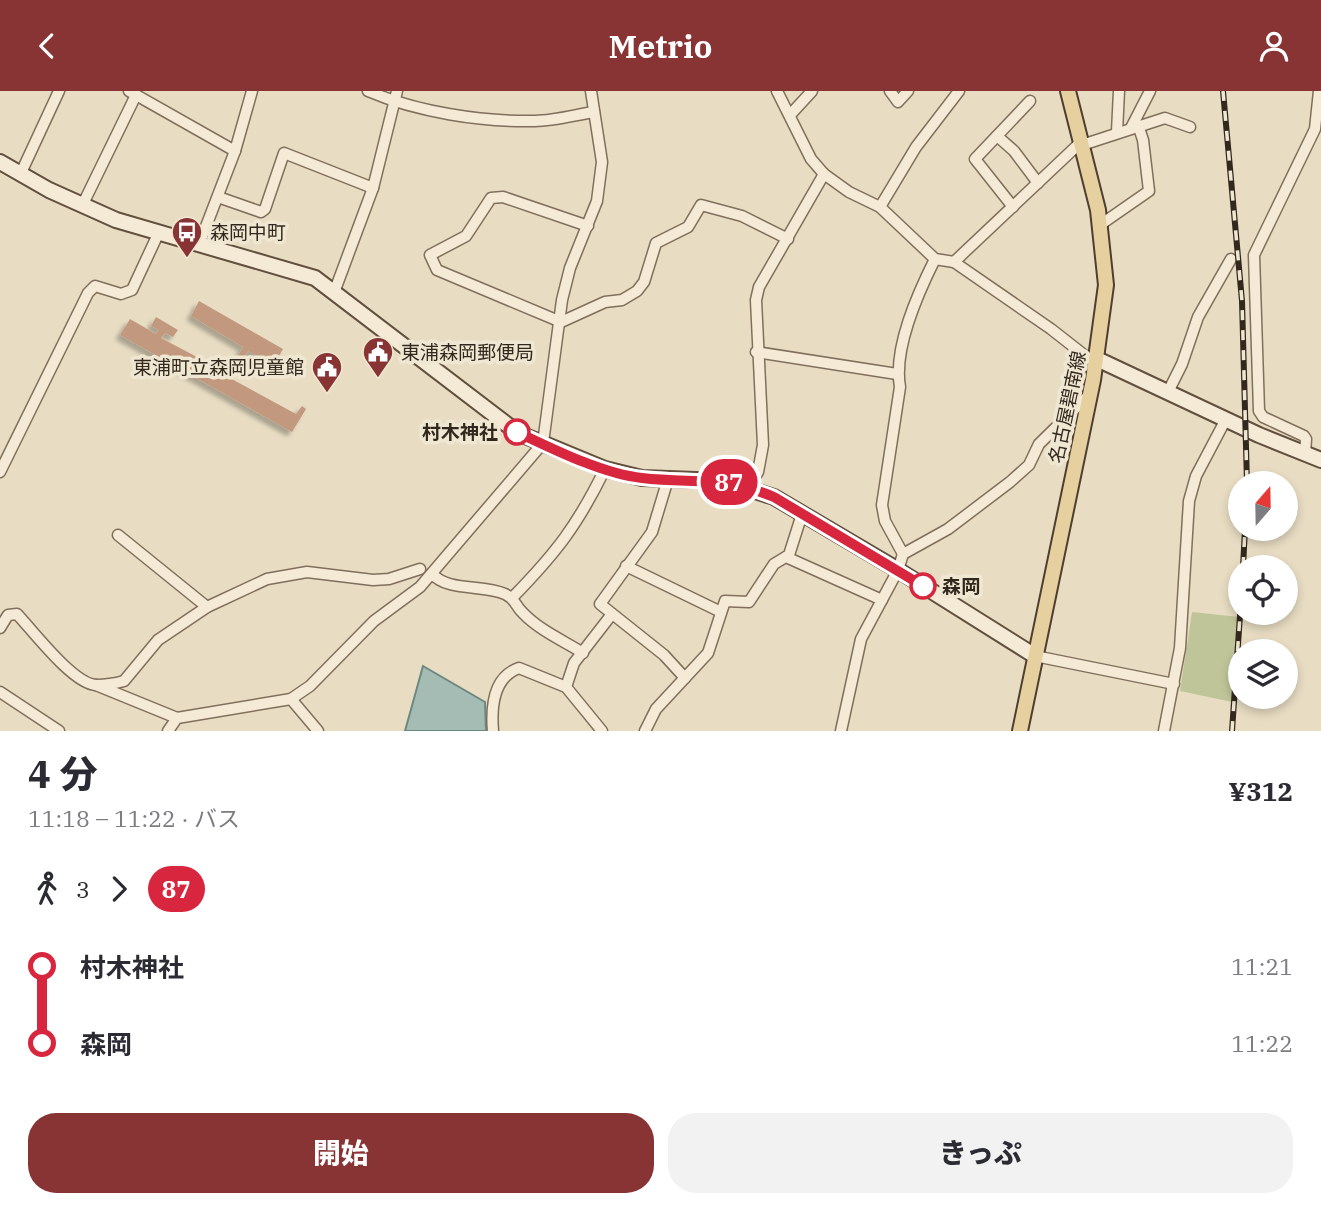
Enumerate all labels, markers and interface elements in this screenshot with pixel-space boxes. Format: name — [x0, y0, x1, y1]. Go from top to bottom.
text: Metrio — [609, 25, 712, 67]
icon: back — [28, 27, 66, 65]
icon: person — [1255, 27, 1293, 65]
bus stop icon: 森岡中町 — [170, 215, 204, 259]
place label: 森岡中町 — [210, 220, 286, 244]
public building icon: 東浦森岡郵便局 — [361, 335, 395, 379]
place label: 東浦森岡郵便局 — [401, 340, 534, 364]
street label: 名古屋碧南線 — [1043, 349, 1091, 465]
public building icon: 東浦町立森岡児童館 — [310, 350, 344, 394]
place label: 東浦町立森岡児童館 — [133, 355, 304, 379]
marker: 村木神社 — [504, 419, 530, 445]
place label: 村木神社 — [422, 420, 498, 444]
line badge: 87 — [698, 459, 760, 505]
text: 87 — [715, 466, 743, 498]
north arrow — [1228, 471, 1298, 541]
map controls — [1228, 471, 1298, 709]
button: locate — [1228, 555, 1298, 625]
marker: 森岡 — [910, 573, 936, 599]
place label: 森岡 — [942, 574, 980, 598]
button: layers — [1228, 639, 1298, 709]
text: 4 分 — [28, 749, 98, 798]
text: ¥312 — [1228, 774, 1293, 808]
text: 11:18 – 11:22 · バス — [28, 803, 240, 833]
icon: walk — [28, 870, 66, 908]
icon: forward — [100, 870, 138, 908]
text: 87 — [162, 873, 191, 905]
text: 3 — [76, 874, 90, 904]
text: 村木神社 — [80, 950, 184, 984]
text: 11:21 — [1231, 951, 1293, 981]
text: 森岡 — [80, 1027, 132, 1061]
text: 11:22 — [1231, 1028, 1293, 1058]
button: 開始 — [28, 1113, 654, 1193]
button: きっぷ — [668, 1113, 1293, 1193]

